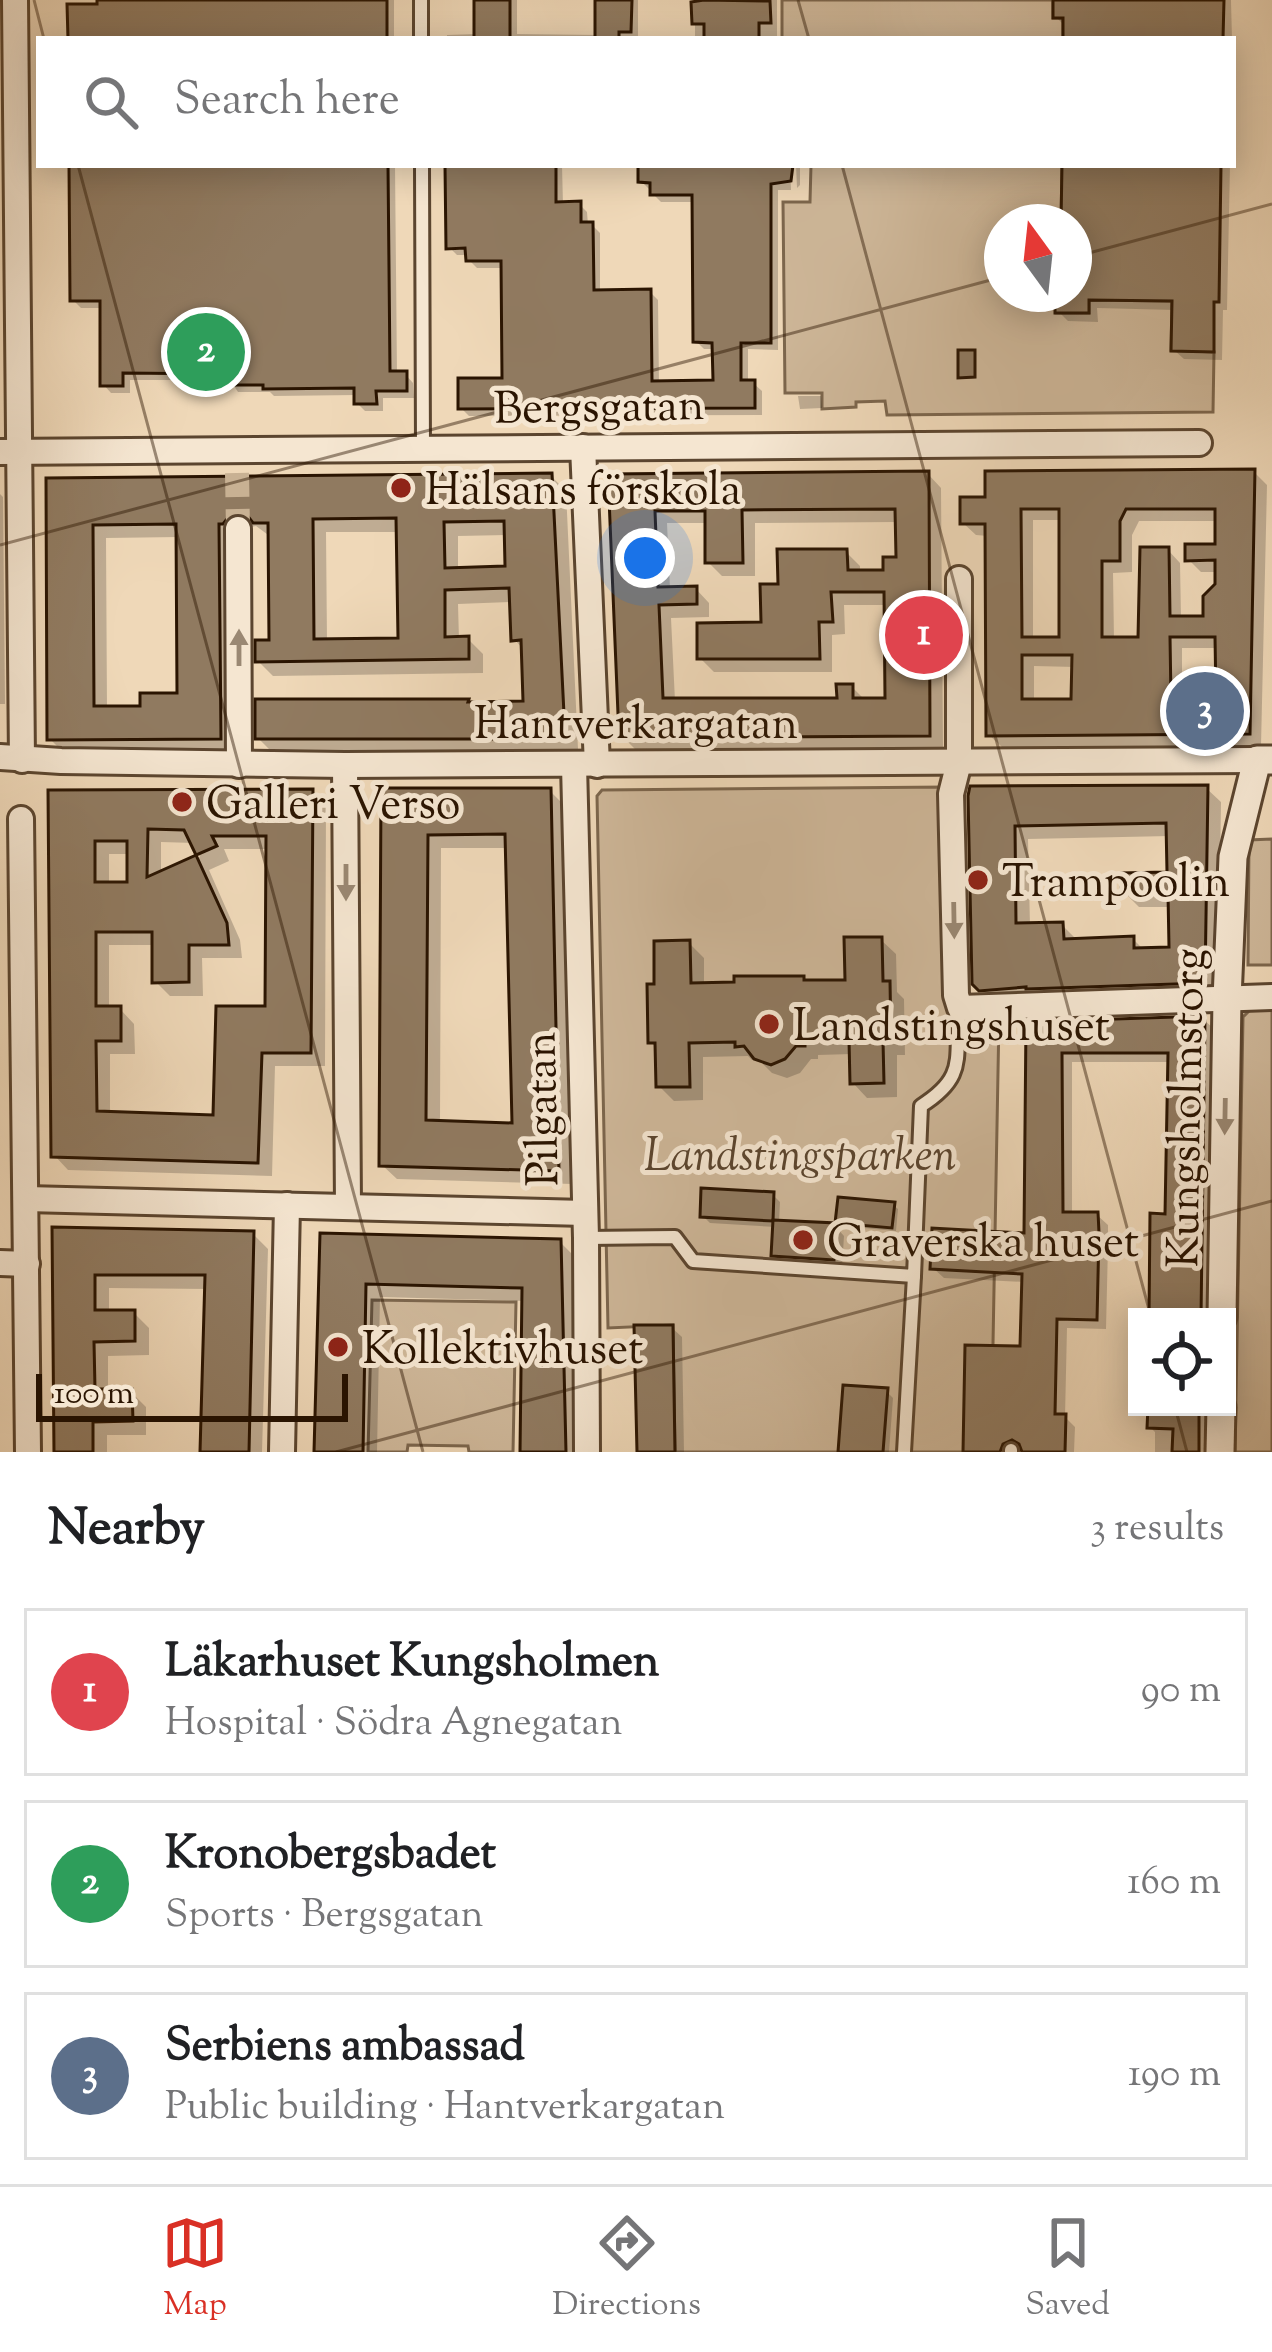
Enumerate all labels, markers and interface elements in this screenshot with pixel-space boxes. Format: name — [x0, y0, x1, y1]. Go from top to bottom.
search box — [36, 36, 1236, 168]
icon: search — [78, 69, 144, 135]
text: Search here — [174, 70, 400, 135]
north arrow — [984, 204, 1092, 312]
pin: 2 — [167, 307, 245, 397]
street label: Bergsgatan — [493, 376, 705, 445]
place label: Hälsans förskola — [425, 461, 741, 526]
marker: Hälsans förskola — [388, 475, 414, 501]
your location — [615, 528, 675, 588]
pin: 1 — [885, 590, 963, 680]
one-way arrow — [229, 628, 248, 666]
pin: 3 — [1166, 666, 1244, 756]
street label: Hantverkargatan — [474, 695, 798, 760]
place label: Galleri Verso — [206, 775, 460, 840]
marker: Galleri Verso — [169, 789, 195, 815]
place label: Trampoolin — [1002, 853, 1230, 918]
one-way arrow — [336, 864, 356, 902]
marker: Trampoolin — [965, 867, 991, 893]
one-way arrow — [945, 902, 964, 940]
street label: Kungsholmstorg — [1154, 948, 1225, 1268]
place label: Landstingshuset — [793, 997, 1110, 1062]
marker: Landstingshuset — [756, 1011, 782, 1037]
street label: Pilgatan — [512, 1031, 579, 1187]
one-way arrow — [1216, 1098, 1235, 1136]
park label: Landstingsparken — [644, 1126, 956, 1191]
place label: Graverska huset — [827, 1213, 1139, 1278]
marker: Graverska huset — [790, 1227, 816, 1253]
map controls — [1128, 1308, 1236, 1416]
button: locate — [1128, 1308, 1236, 1416]
place label: Kollektivhuset — [362, 1320, 643, 1385]
marker: Kollektivhuset — [325, 1334, 351, 1360]
scale bar — [36, 1368, 348, 1421]
text: 100 m — [54, 1371, 134, 1419]
text: Nearby — [48, 1494, 205, 1567]
text: 3 results — [1090, 1502, 1224, 1558]
text: Läkarhuset Kungsholmen — [165, 1632, 659, 1697]
text: 1 — [83, 1664, 97, 1720]
text: 90 m — [1141, 1664, 1221, 1720]
text: Hospital · Södra Agnegatan — [165, 1697, 623, 1753]
text: Kronobergsbadet — [165, 1824, 496, 1889]
text: 2 — [81, 1856, 99, 1912]
text: 160 m — [1127, 1856, 1221, 1912]
text: Sports · Bergsgatan — [165, 1889, 484, 1945]
text: Serbiens ambassad — [165, 2016, 525, 2081]
text: 3 — [82, 2048, 98, 2104]
text: 190 m — [1128, 2048, 1221, 2104]
text: Public building · Hantverkargatan — [165, 2081, 725, 2137]
tab: Map — [162, 2210, 228, 2330]
tab: Directions — [552, 2210, 701, 2330]
tab: Saved — [1025, 2210, 1110, 2330]

